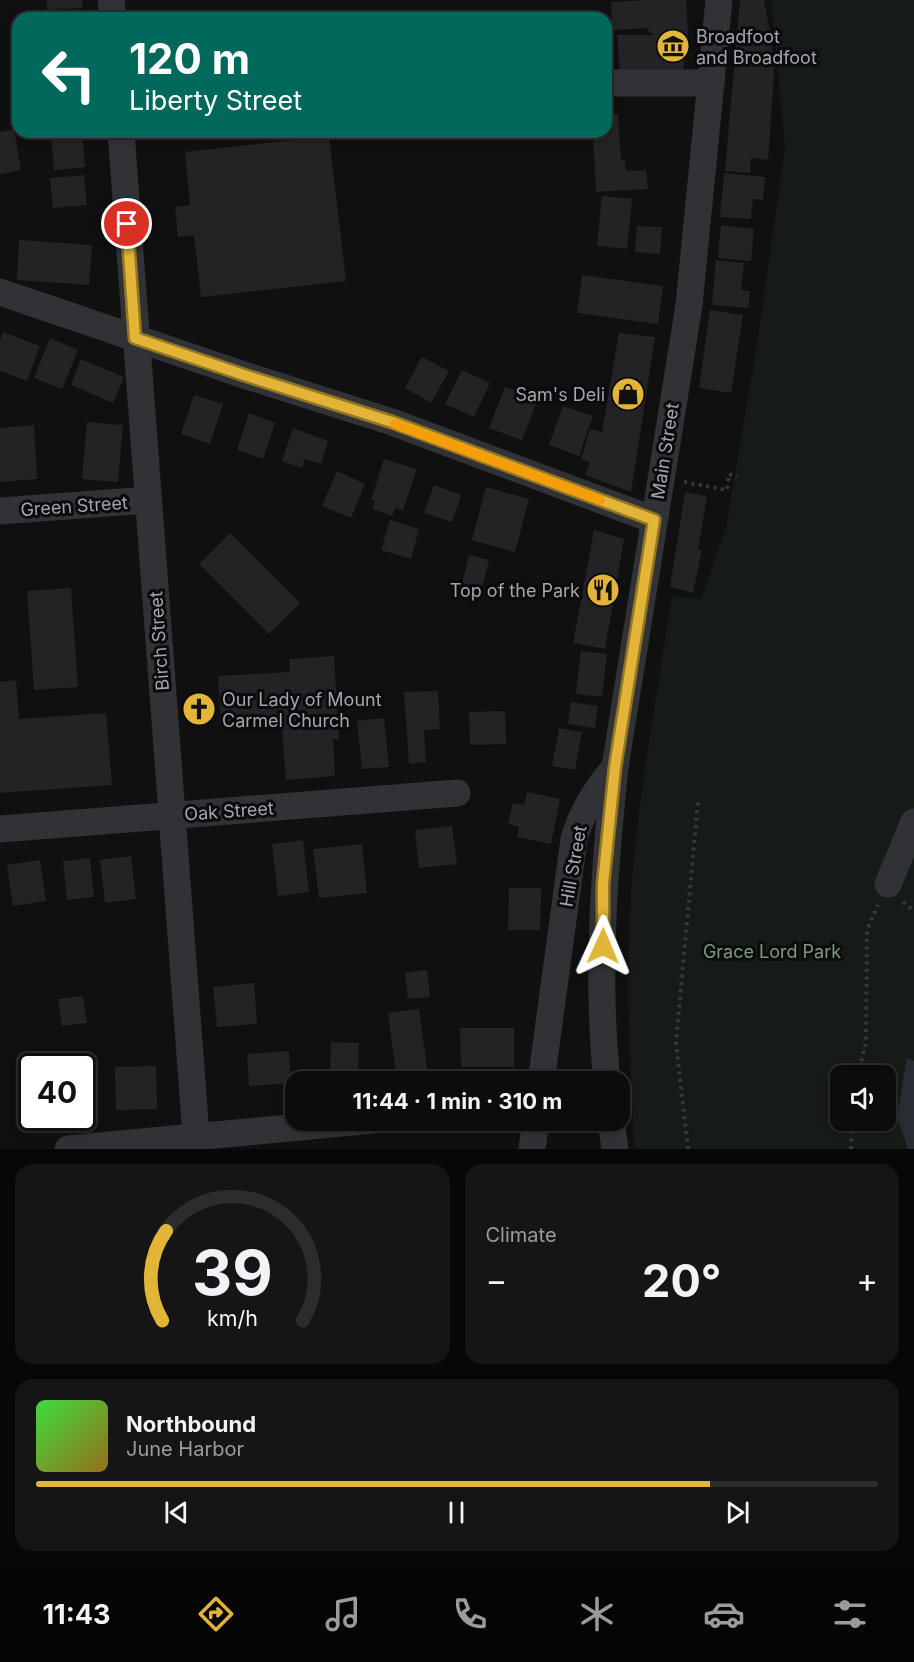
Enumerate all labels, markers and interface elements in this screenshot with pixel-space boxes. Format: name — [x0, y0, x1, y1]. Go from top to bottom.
place label: Broadfoot and Broadfoot — [696, 26, 817, 68]
museum icon: Broadfoot and Broadfoot — [655, 28, 691, 64]
text: 120 m — [129, 33, 250, 84]
icon: left — [30, 36, 108, 114]
text: Liberty Street — [129, 84, 302, 117]
pin — [101, 198, 152, 249]
icon: arrive — [110, 207, 143, 240]
shop icon: Sam's Deli — [610, 376, 646, 412]
place label: Sam's Deli — [515, 384, 605, 405]
street label: Main Street — [647, 401, 683, 501]
street label: Green Street — [20, 492, 128, 520]
restaurant icon: Top of the Park — [585, 572, 621, 608]
place label: Top of the Park — [450, 580, 580, 601]
street label: Birch Street — [145, 591, 173, 691]
place label: Our Lady of Mount Carmel Church — [222, 689, 382, 731]
church icon: Our Lady of Mount Carmel Church — [181, 691, 217, 727]
street label: Oak Street — [184, 797, 275, 825]
street label: Hill Street — [556, 824, 591, 908]
position arrow — [571, 914, 635, 978]
park label: Grace Lord Park — [703, 941, 841, 962]
speed limit sign: 40 — [18, 1053, 96, 1131]
map controls — [830, 1065, 896, 1131]
button: sound — [830, 1065, 896, 1131]
text: 11:44 · 1 min · 310 m — [353, 1088, 562, 1114]
text: Climate — [486, 1223, 557, 1247]
text: 39 — [192, 1235, 273, 1310]
text: 20° — [642, 1253, 721, 1308]
text: − — [486, 1260, 507, 1300]
text: + — [856, 1260, 878, 1300]
text: km/h — [207, 1305, 258, 1331]
text: Northbound — [126, 1411, 256, 1437]
text: June Harbor — [126, 1437, 244, 1461]
icon: previous — [160, 1496, 193, 1529]
icon: pause — [440, 1496, 473, 1529]
icon: next — [721, 1496, 754, 1529]
icon: directions — [195, 1593, 237, 1635]
icon: music — [322, 1593, 364, 1635]
icon: phone — [449, 1593, 491, 1635]
icon: climate — [576, 1593, 618, 1635]
icon: car — [703, 1593, 745, 1635]
icon: filters — [829, 1593, 871, 1635]
text: 11:43 — [42, 1598, 110, 1631]

